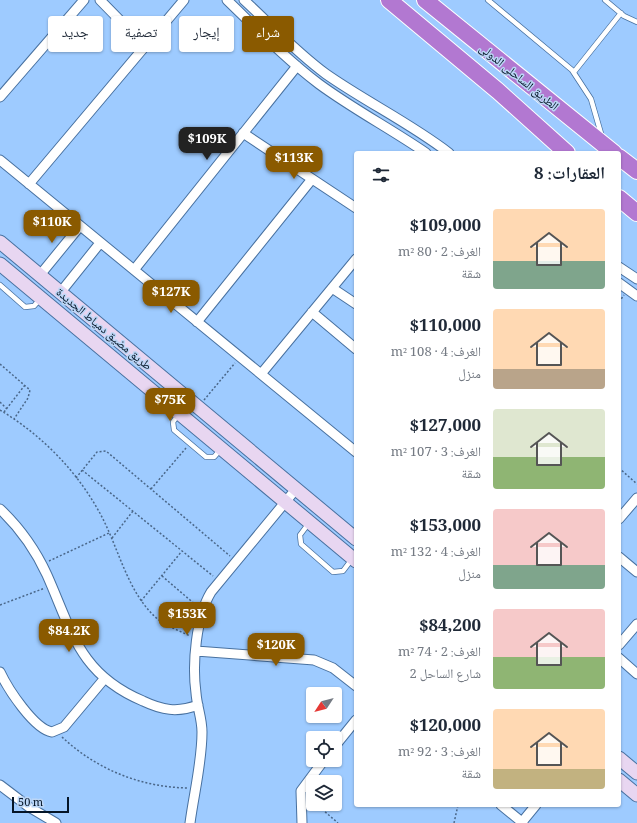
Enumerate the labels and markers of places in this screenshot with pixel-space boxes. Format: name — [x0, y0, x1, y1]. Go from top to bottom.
pin: $109K — [179, 127, 235, 161]
pin: $113K — [266, 146, 322, 180]
pin: $110K — [24, 210, 80, 244]
pin: $127K — [143, 280, 199, 314]
pin: $75K — [146, 388, 194, 422]
pin: $153K — [159, 602, 215, 636]
pin: $84.2K — [36, 619, 102, 653]
pin: $120K — [248, 633, 304, 667]

